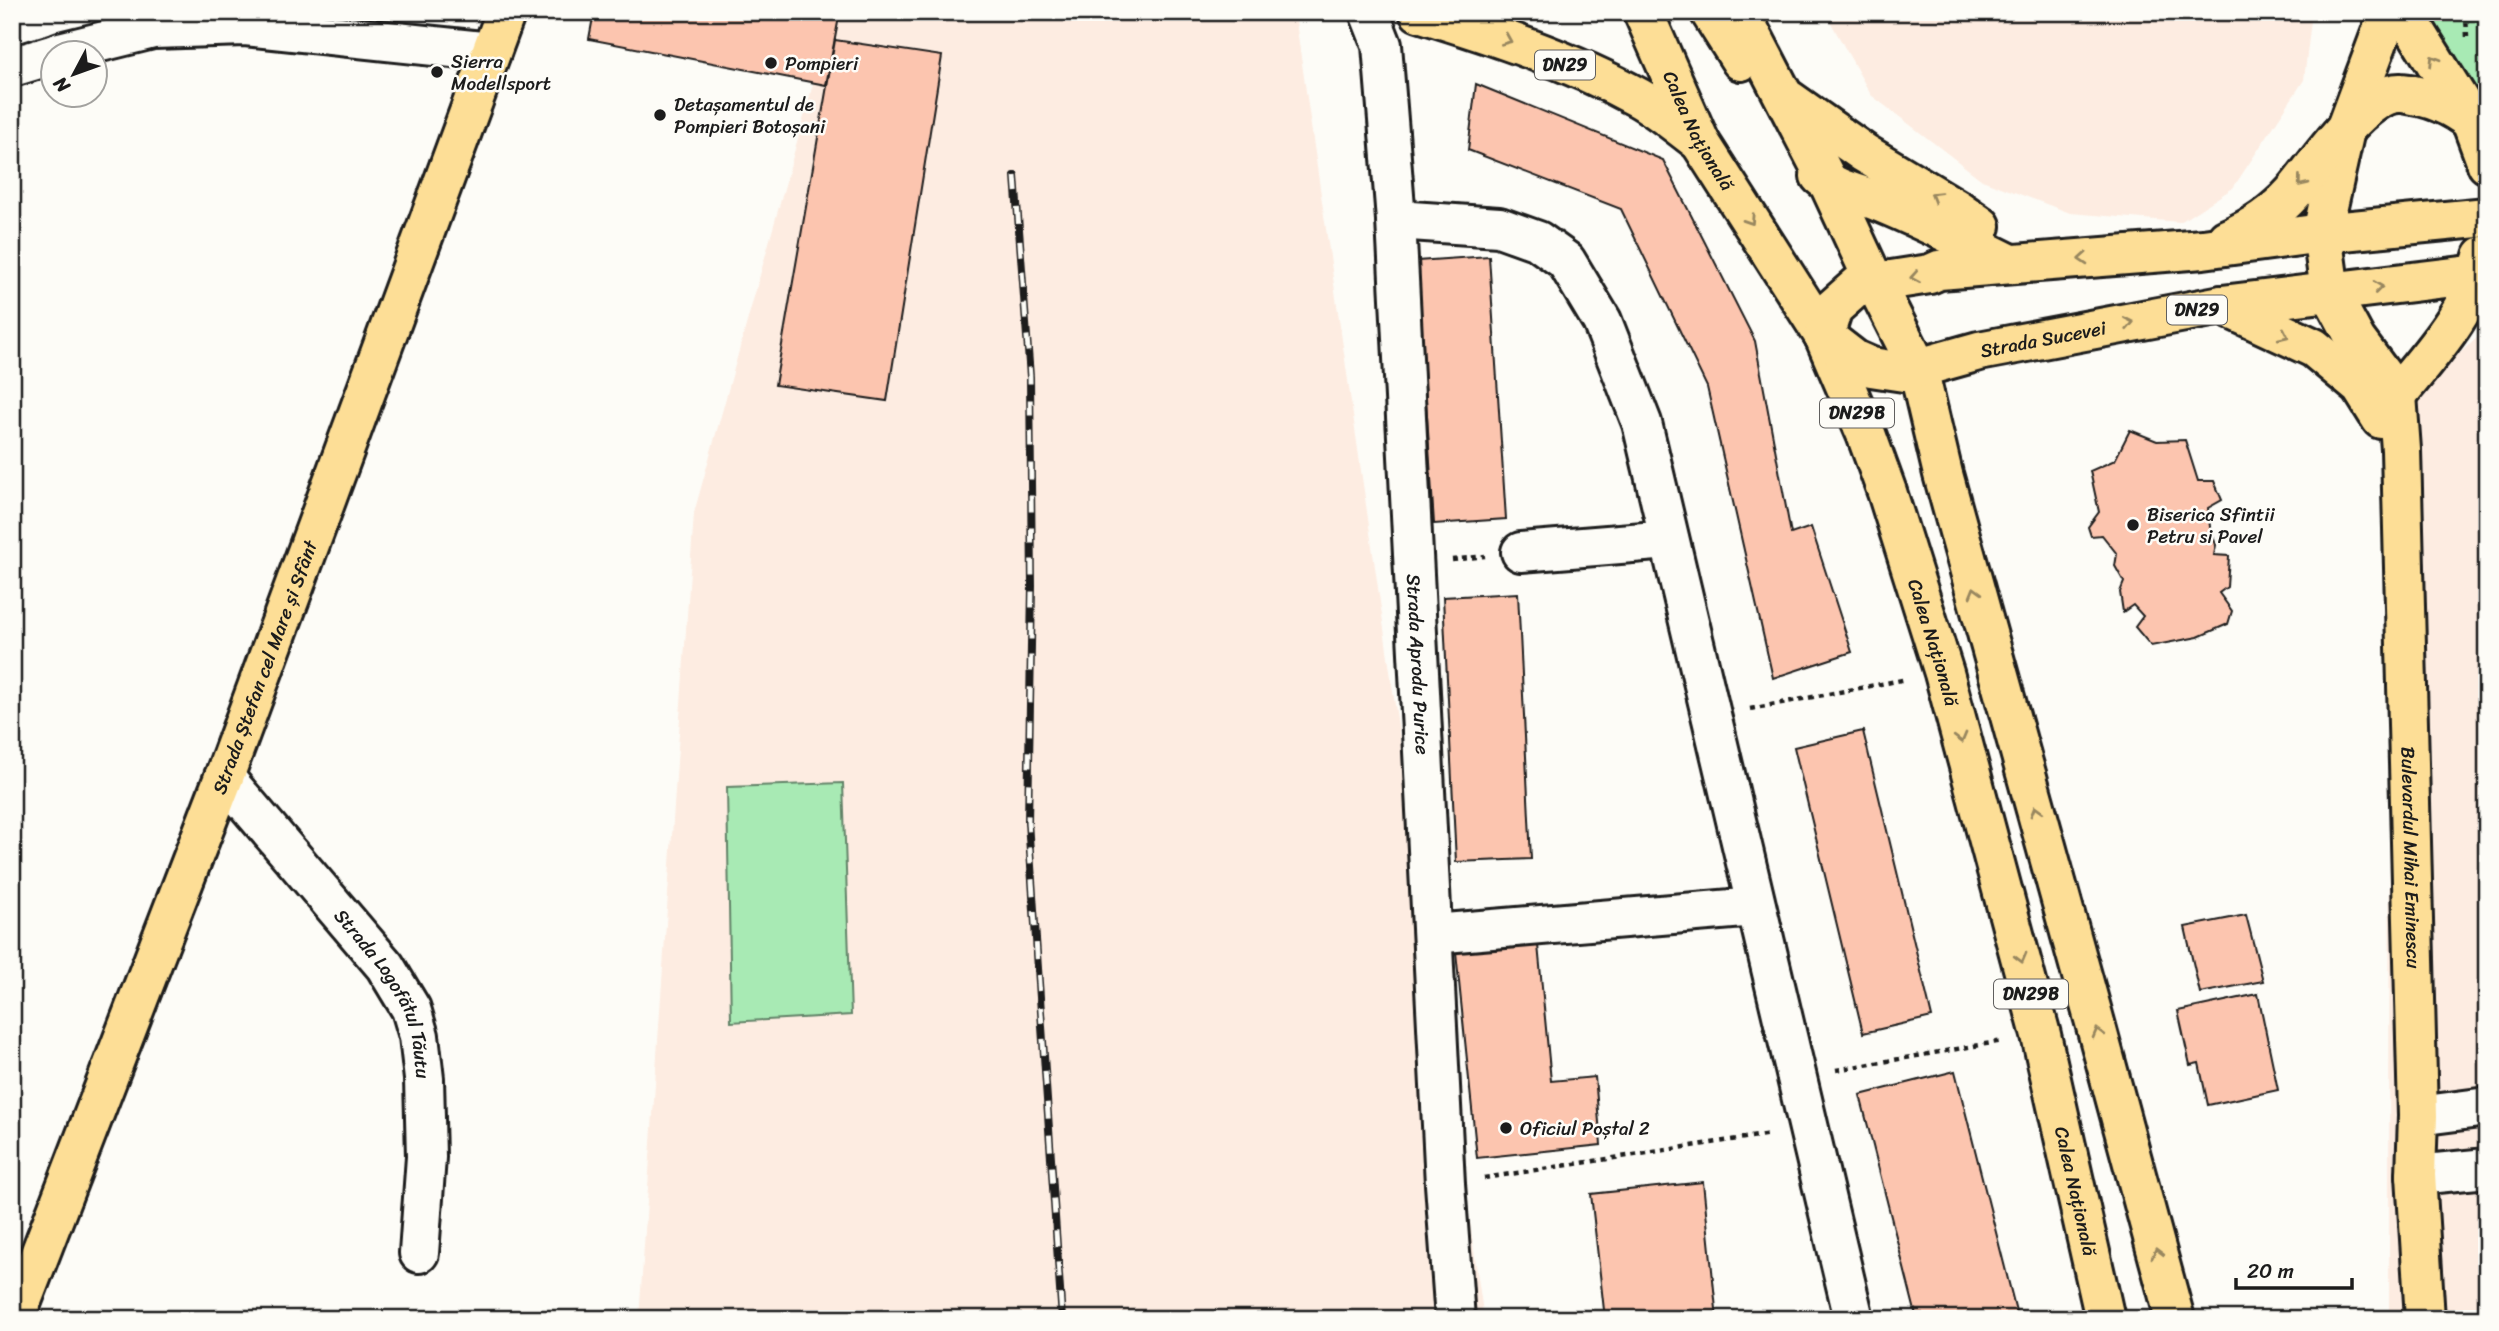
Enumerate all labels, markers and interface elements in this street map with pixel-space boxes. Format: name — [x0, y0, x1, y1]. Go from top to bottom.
one-way arrow — [1501, 32, 1513, 46]
north arrow — [38, 38, 108, 108]
place label: Sierra Modellsport — [451, 45, 551, 100]
place label: Pompieri — [785, 47, 859, 80]
road number: DN29 — [1535, 51, 1595, 80]
marker: Pompieri — [763, 55, 779, 71]
one-way arrow — [2429, 55, 2442, 68]
marker: Sierra Modellsport — [429, 64, 445, 80]
street label: Calea Națională — [1654, 65, 1744, 198]
text: N — [44, 68, 79, 101]
place label: Detașamentul de Pompieri Botoșani — [674, 88, 826, 143]
marker: Detașamentul de Pompieri Botoșani — [652, 107, 668, 123]
one-way arrow — [2298, 174, 2310, 187]
one-way arrow — [1929, 191, 1942, 204]
one-way arrow — [1741, 212, 1754, 225]
one-way arrow — [2078, 251, 2089, 266]
one-way arrow — [1909, 268, 1921, 283]
one-way arrow — [2372, 279, 2384, 294]
road number: DN29 — [2167, 296, 2227, 324]
street label: Strada Sucevei — [1977, 311, 2109, 367]
one-way arrow — [2123, 316, 2134, 331]
one-way arrow — [2277, 327, 2289, 341]
road number: DN29B — [1820, 398, 1894, 428]
place label: Biserica Sfintii Petru si Pavel — [2147, 498, 2276, 553]
marker: Biserica Sfintii Petru si Pavel — [2125, 517, 2141, 533]
street label: Strada Ștefan cel Mare și Sfânt — [202, 534, 327, 799]
street label: Strada Aprodu Purice — [1398, 573, 1440, 756]
street label: Calea Națională — [1899, 574, 1969, 711]
one-way arrow — [1969, 586, 1984, 598]
one-way arrow — [1953, 732, 1968, 744]
street label: Bulevardul Mihai Eminescu — [2392, 746, 2431, 969]
one-way arrow — [2030, 805, 2045, 817]
street label: Strada Logofătul Tăutu — [326, 901, 440, 1080]
one-way arrow — [2013, 952, 2027, 964]
road number: DN29B — [1994, 979, 2068, 1009]
one-way arrow — [2092, 1027, 2106, 1039]
place label: Oficiul Poștal 2 — [1520, 1112, 1650, 1145]
marker: Oficiul Poștal 2 — [1498, 1120, 1514, 1136]
street label: Calea Națională — [2046, 1123, 2107, 1260]
one-way arrow — [2151, 1247, 2165, 1259]
scale bar — [2236, 1247, 2352, 1291]
text: 20 m — [2247, 1252, 2294, 1290]

